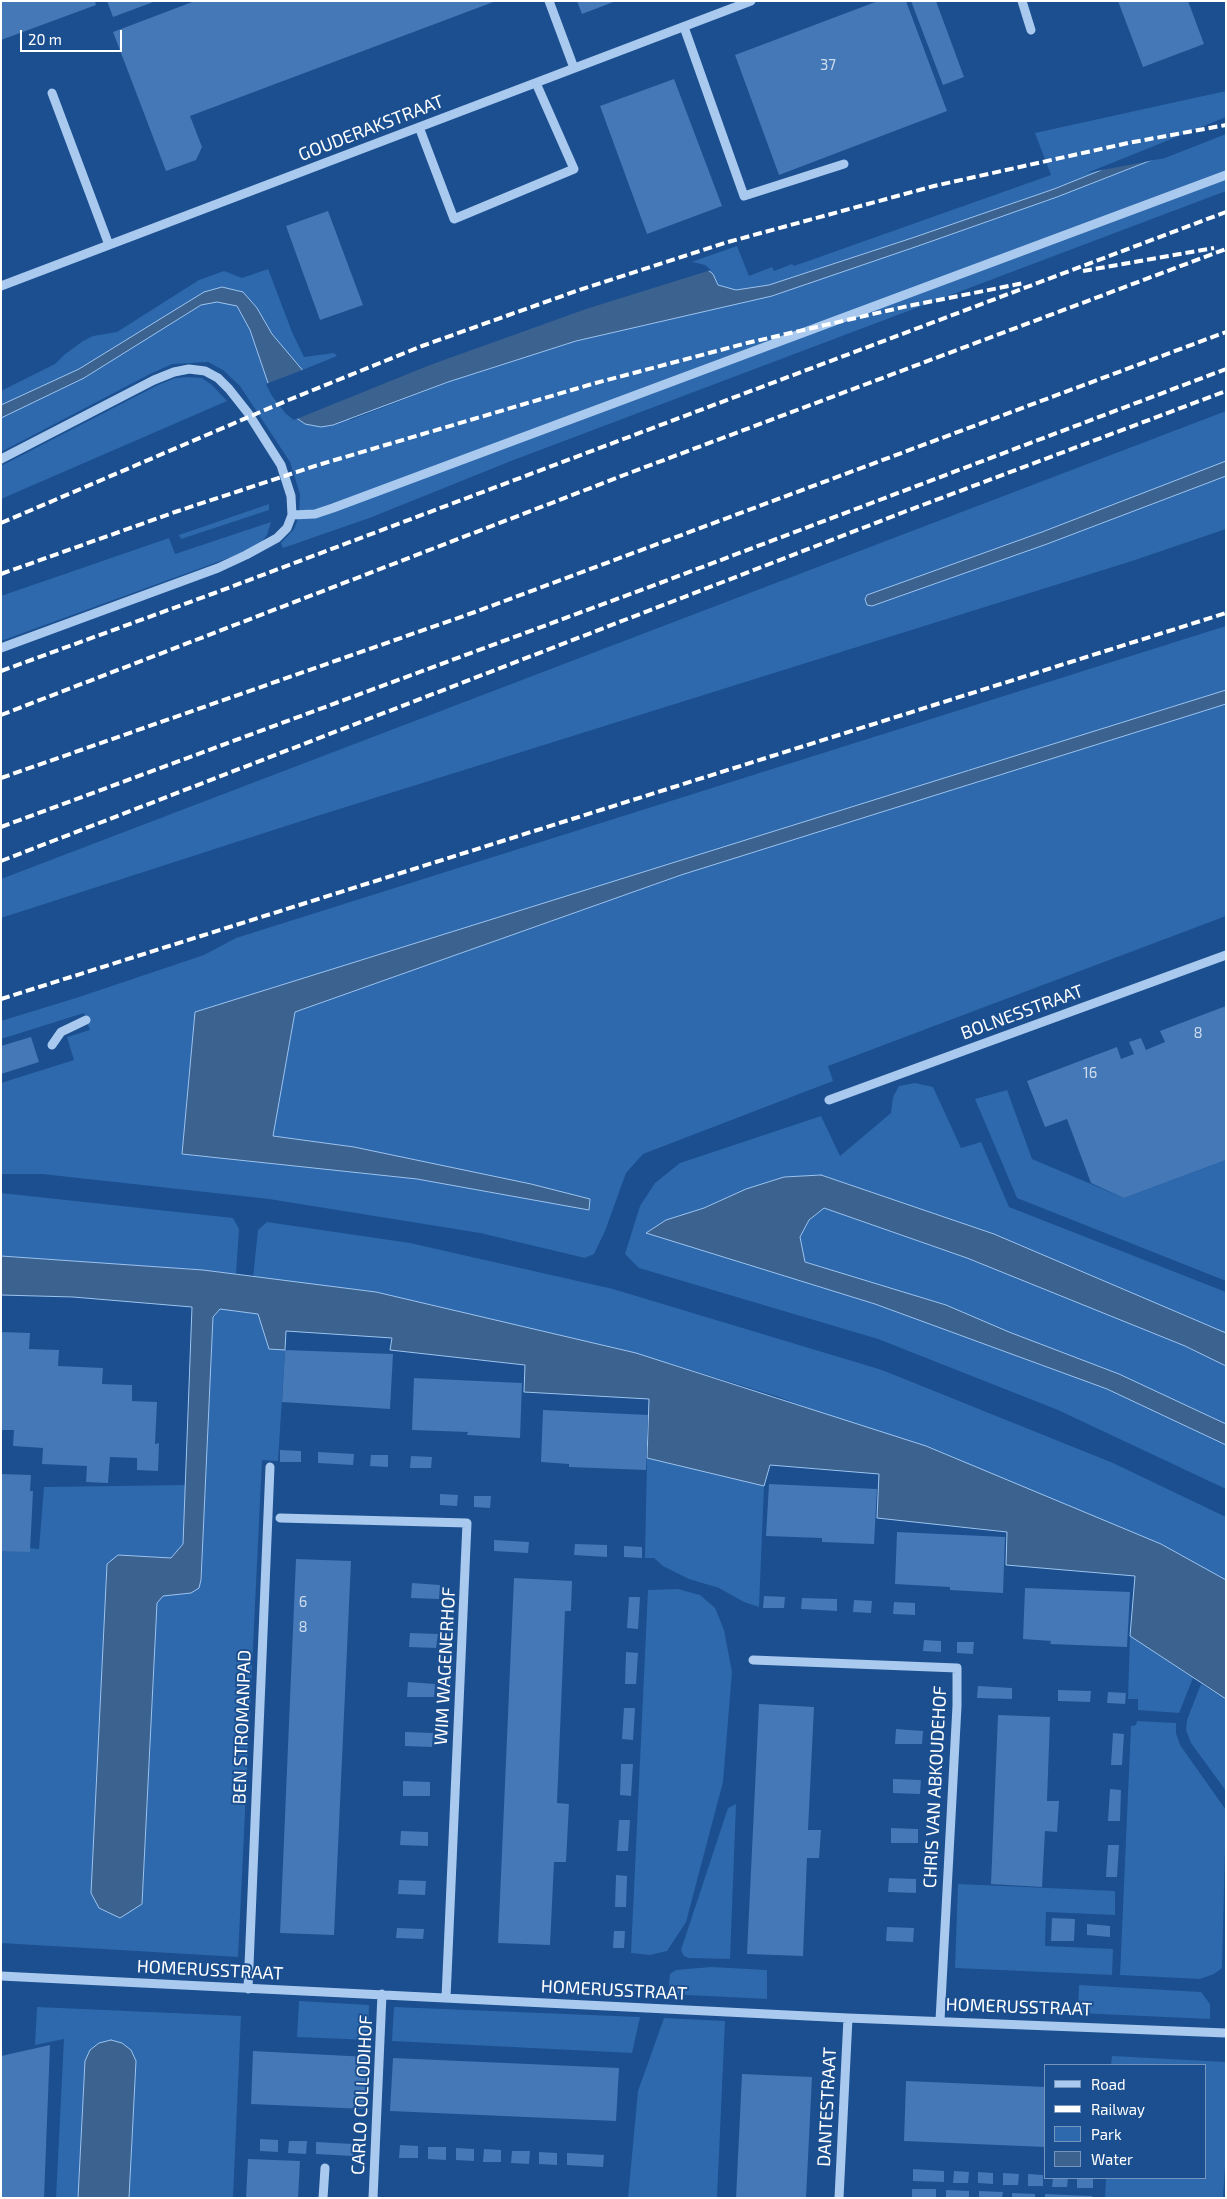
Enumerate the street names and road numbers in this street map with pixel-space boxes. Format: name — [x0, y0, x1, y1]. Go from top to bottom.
street label: GOUDERAKSTRAAT — [295, 90, 447, 166]
street label: BOLNESSTRAAT — [958, 980, 1086, 1044]
street label: WIM WAGENERHOF — [430, 1586, 460, 1746]
street label: BEN STROMANPAD — [229, 1649, 255, 1805]
street label: CHRIS VAN ABKOUDEHOF — [919, 1685, 951, 1889]
street label: HOMERUSSTRAAT — [136, 1955, 284, 1985]
street label: HOMERUSSTRAAT — [540, 1975, 688, 2005]
street label: HOMERUSSTRAAT — [945, 1994, 1093, 2020]
street label: CARLO COLLODIHOF — [347, 2014, 377, 2176]
street label: DANTESTRAAT — [813, 2047, 841, 2167]

